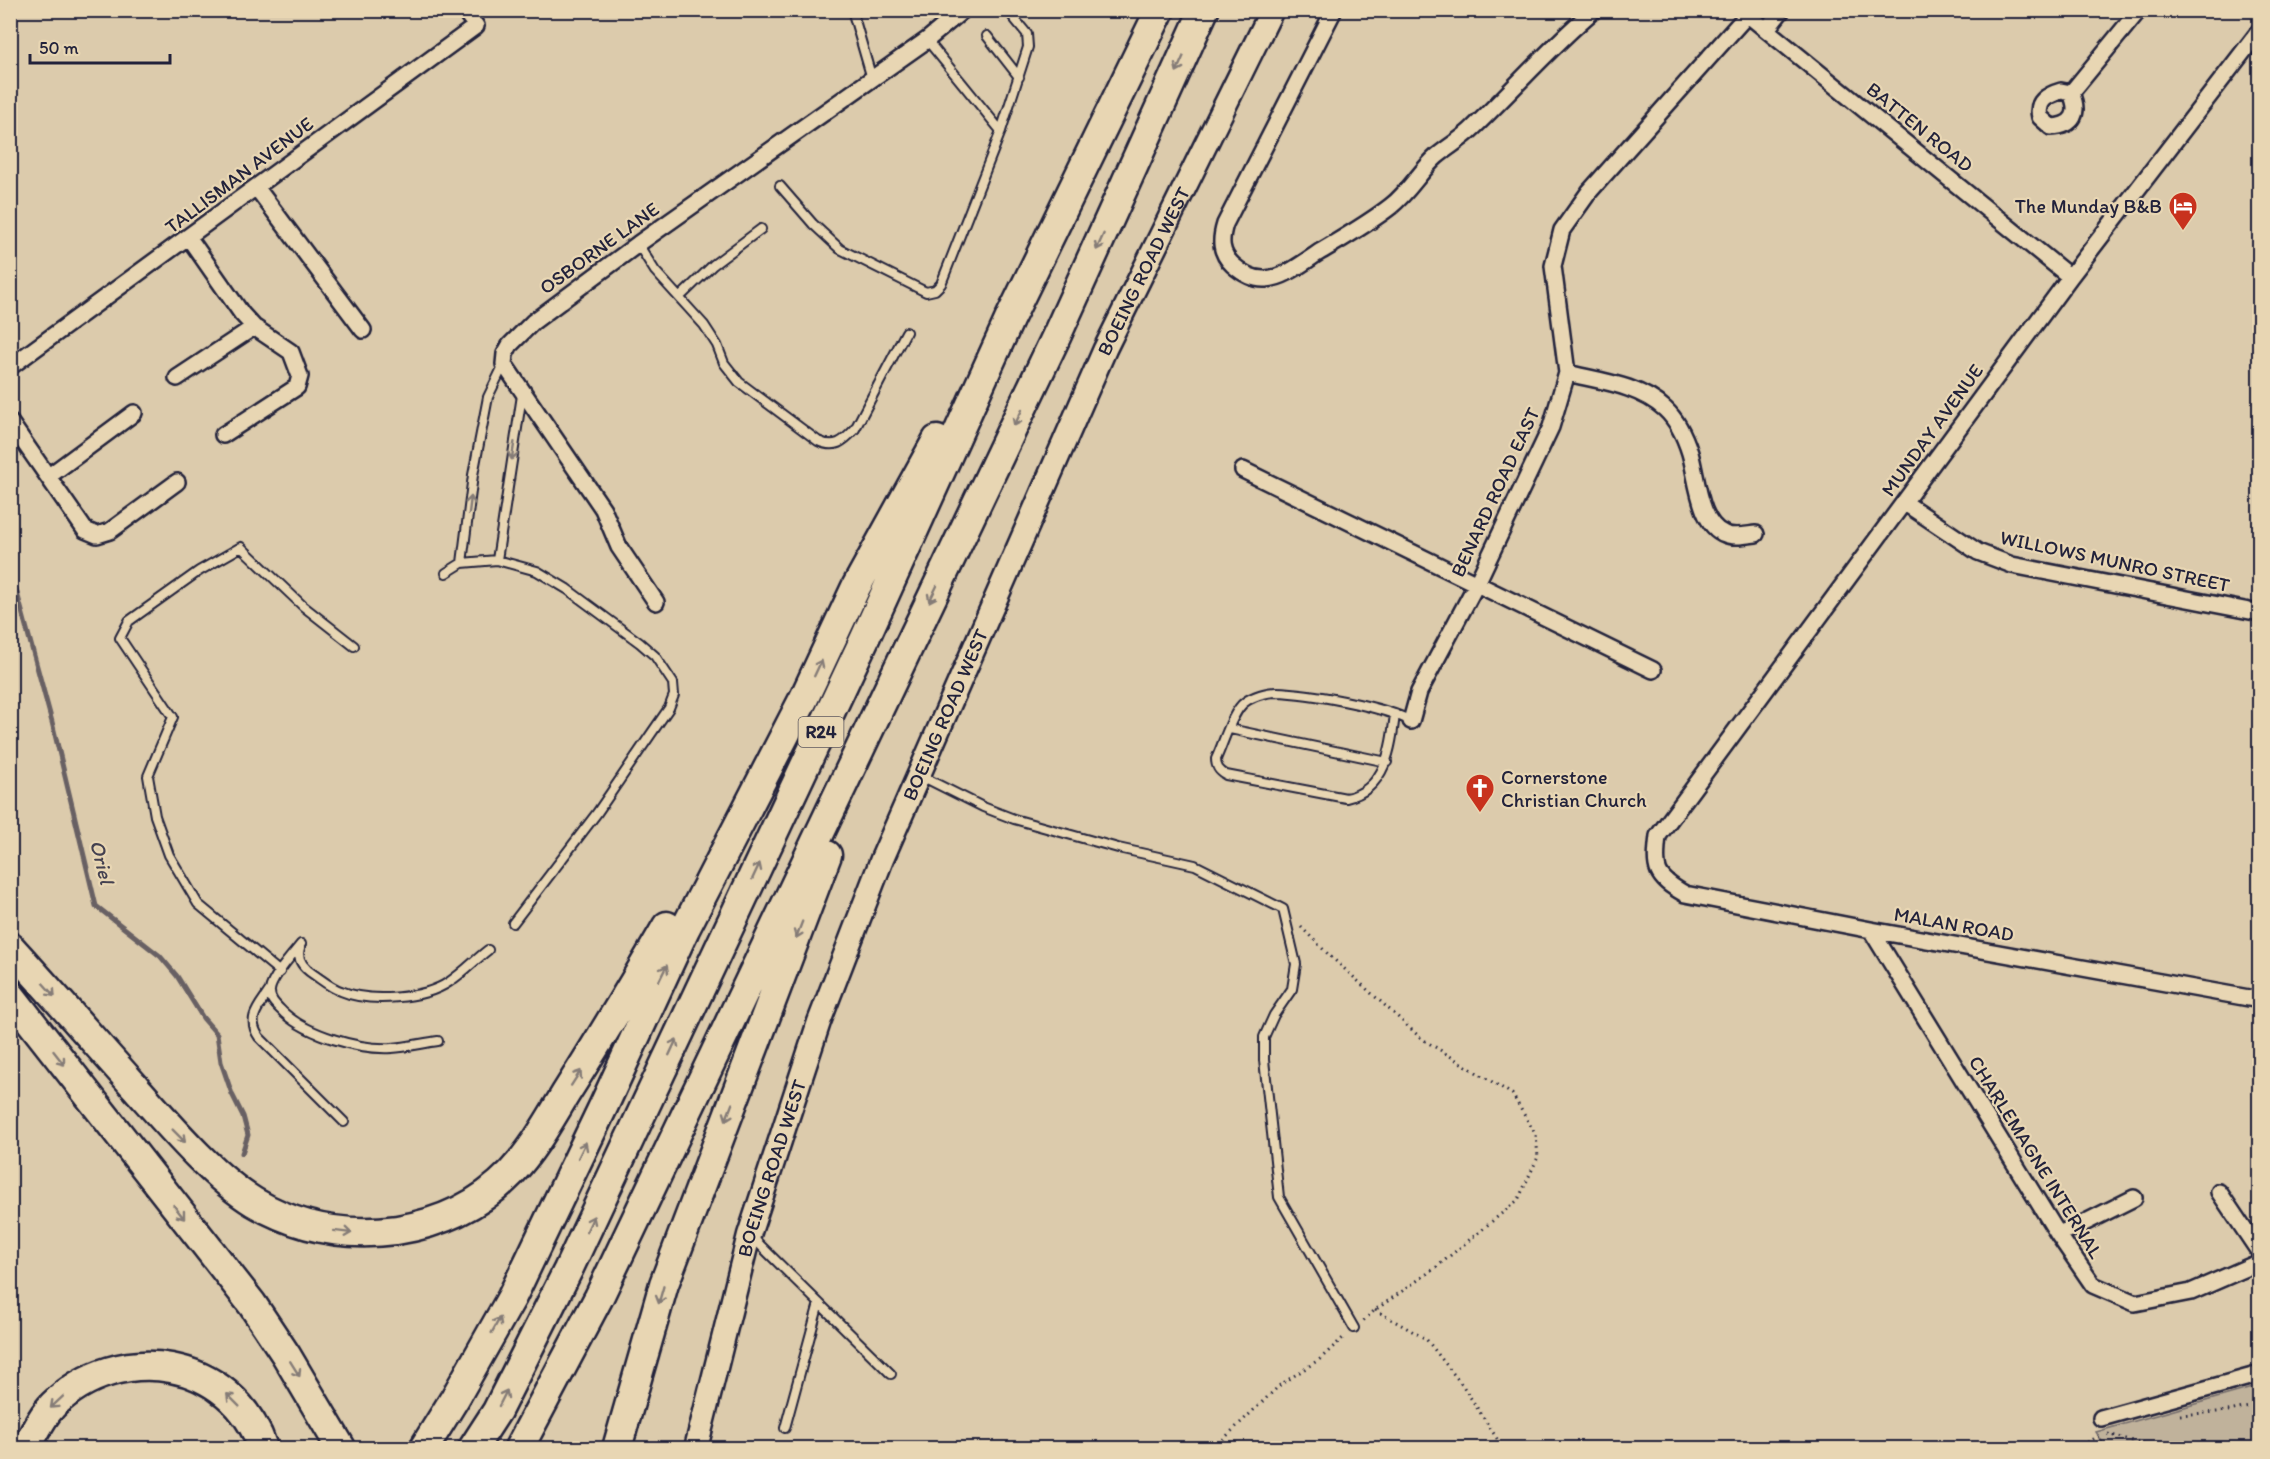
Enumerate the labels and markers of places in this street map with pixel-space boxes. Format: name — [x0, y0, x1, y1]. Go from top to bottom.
hotel icon: The Munday B&B — [2167, 190, 2199, 232]
place label: The Munday B&B — [2015, 194, 2162, 218]
place label: Cornerstone Christian Church — [1501, 765, 1647, 812]
church icon: Cornerstone Christian Church — [1464, 772, 1496, 814]

